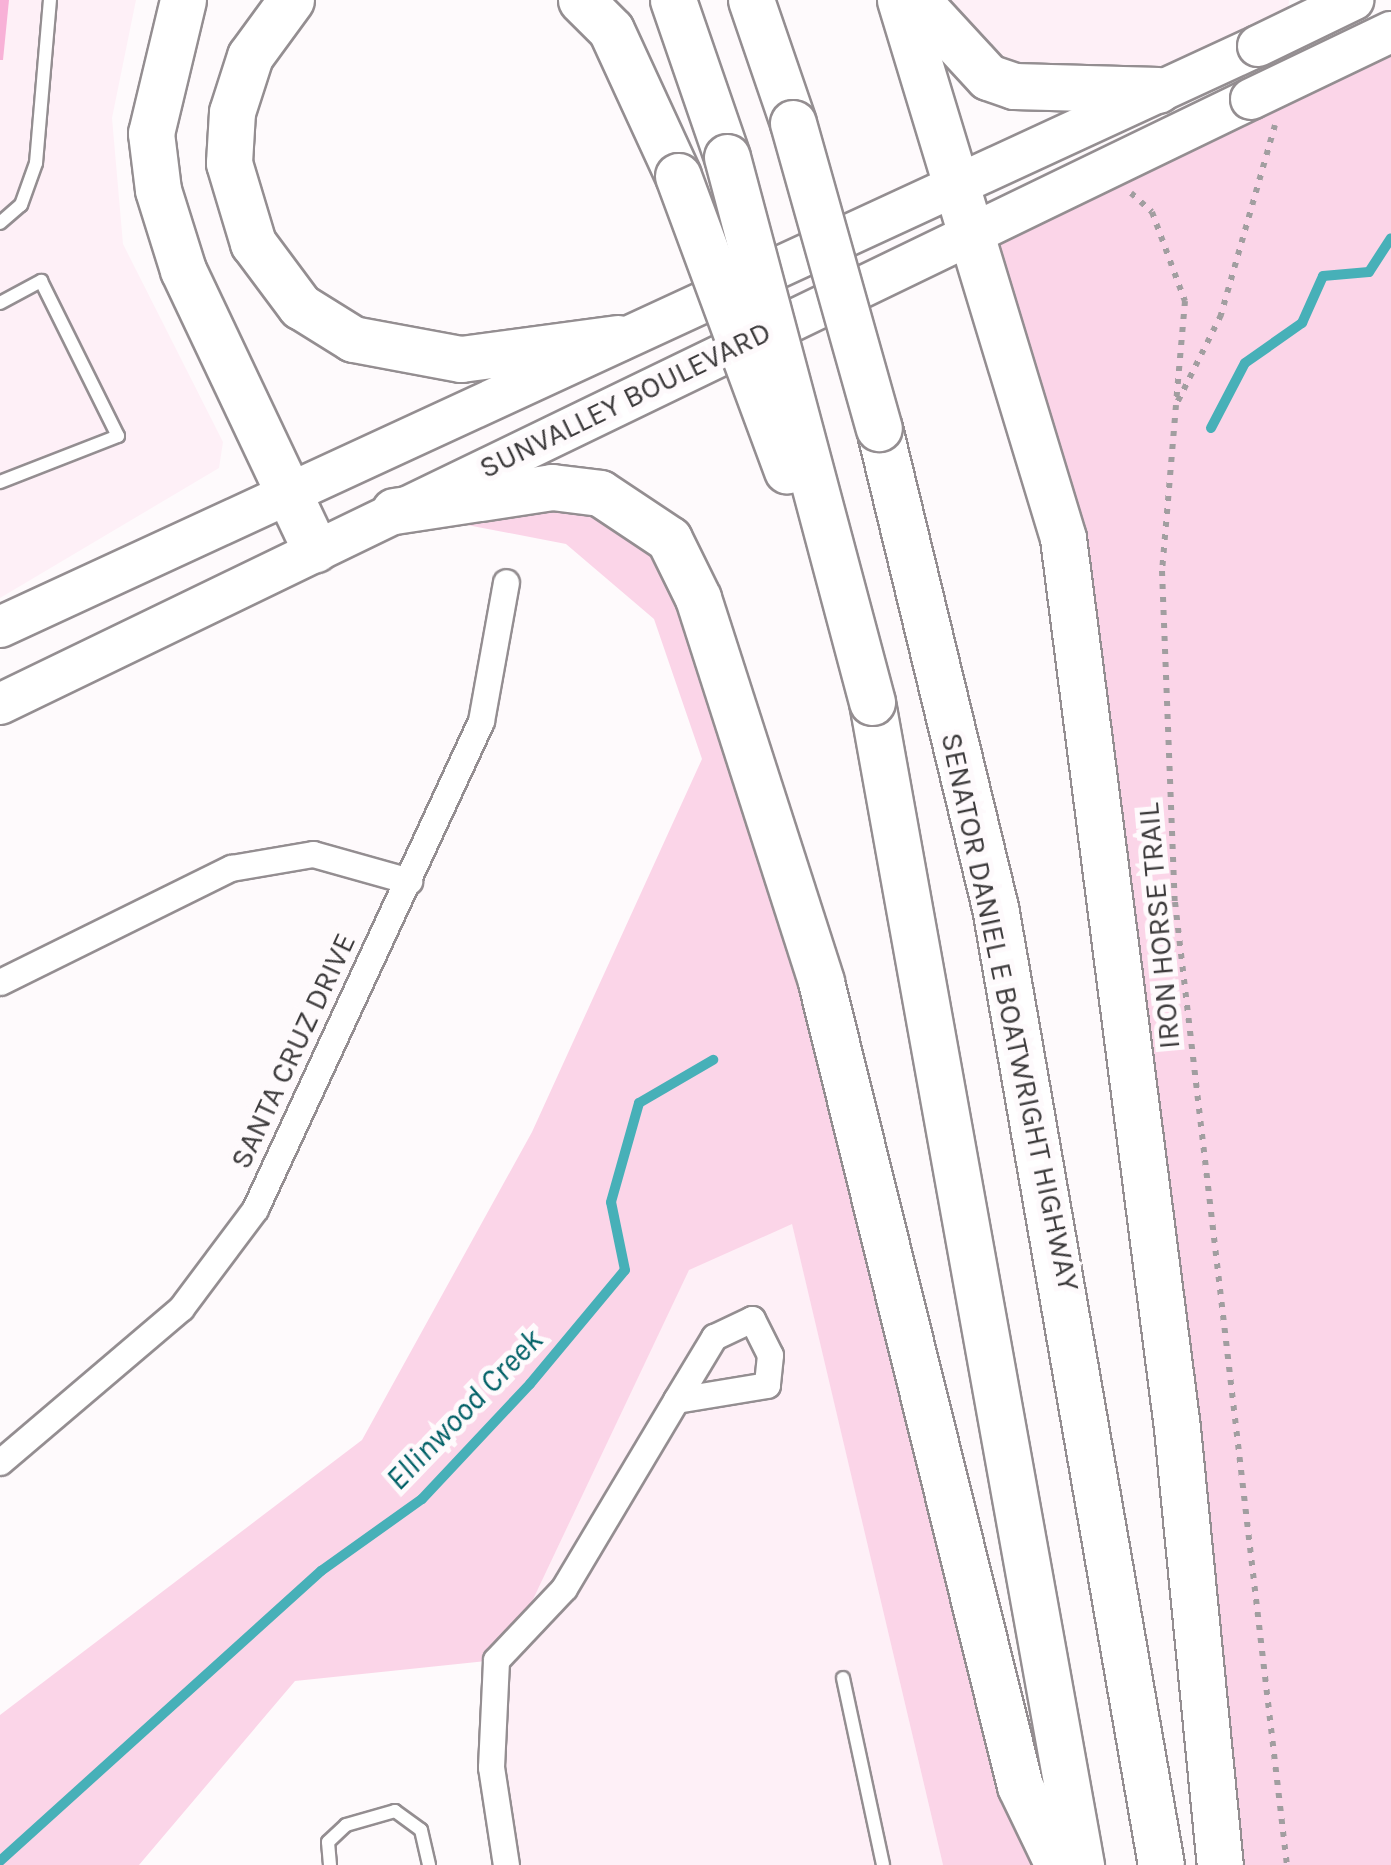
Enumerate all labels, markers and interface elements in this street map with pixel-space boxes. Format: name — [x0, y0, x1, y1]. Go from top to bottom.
street label: SUNVALLEY BOULEVARD — [473, 314, 777, 486]
street label: SENATOR DANIEL E BOATWRIGHT HIGHWAY — [933, 729, 1087, 1295]
street label: IRON HORSE TRAIL — [1130, 802, 1188, 1050]
street label: SANTA CRUZ DRIVE — [223, 928, 363, 1174]
water label: Ellinwood Creek — [379, 1321, 551, 1499]

